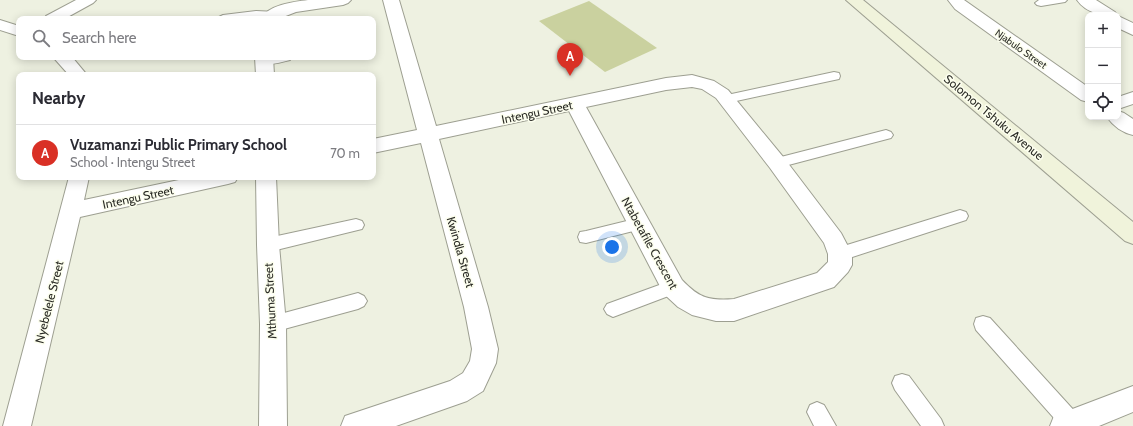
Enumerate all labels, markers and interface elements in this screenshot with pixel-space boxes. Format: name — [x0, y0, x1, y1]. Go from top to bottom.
map controls — [1085, 12, 1121, 120]
button: + — [1085, 12, 1121, 48]
search box — [16, 16, 376, 60]
street label: Njabulo Street — [993, 26, 1050, 72]
icon: search — [30, 27, 52, 49]
text: Search here — [62, 29, 137, 47]
pin: A — [557, 43, 583, 76]
button: − — [1085, 48, 1121, 84]
street label: Solomon Tshuku Avenue — [941, 71, 1047, 163]
button: locate — [1085, 84, 1121, 120]
text: Nearby — [32, 88, 85, 108]
street label: Intengu Street — [500, 97, 574, 127]
text: Vuzamanzi Public Primary School — [70, 136, 287, 154]
text: A — [41, 145, 49, 161]
text: 70 m — [330, 145, 360, 161]
text: School · Intengu Street — [70, 154, 195, 170]
street label: Intengu Street — [101, 182, 175, 212]
street label: Ntabetafile Crescent — [618, 194, 682, 292]
street label: Kwindla Street — [444, 215, 478, 289]
your location — [602, 237, 622, 257]
street label: Nyebelele Street — [31, 259, 67, 345]
street label: Mthuma Street — [261, 263, 279, 339]

